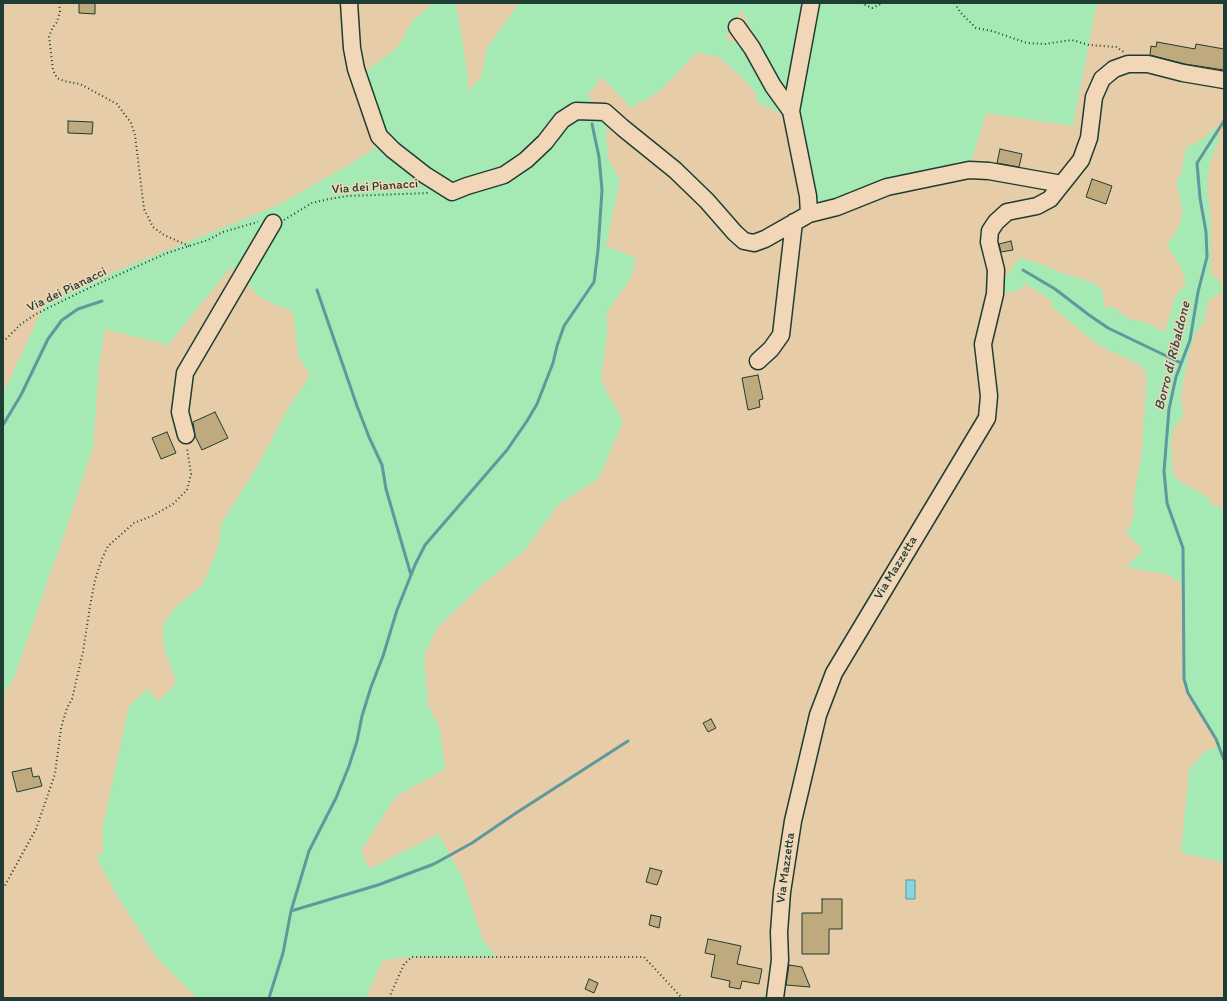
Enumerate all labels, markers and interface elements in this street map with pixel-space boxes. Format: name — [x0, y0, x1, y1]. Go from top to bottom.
street label: Via dei Pianacci — [331, 176, 419, 198]
street label: Via dei Pianacci — [25, 264, 109, 316]
water label: Borro di Ribaldone — [1151, 300, 1195, 412]
street label: Via Mazzetta — [871, 533, 921, 603]
street label: Via Mazzetta — [773, 832, 799, 904]

